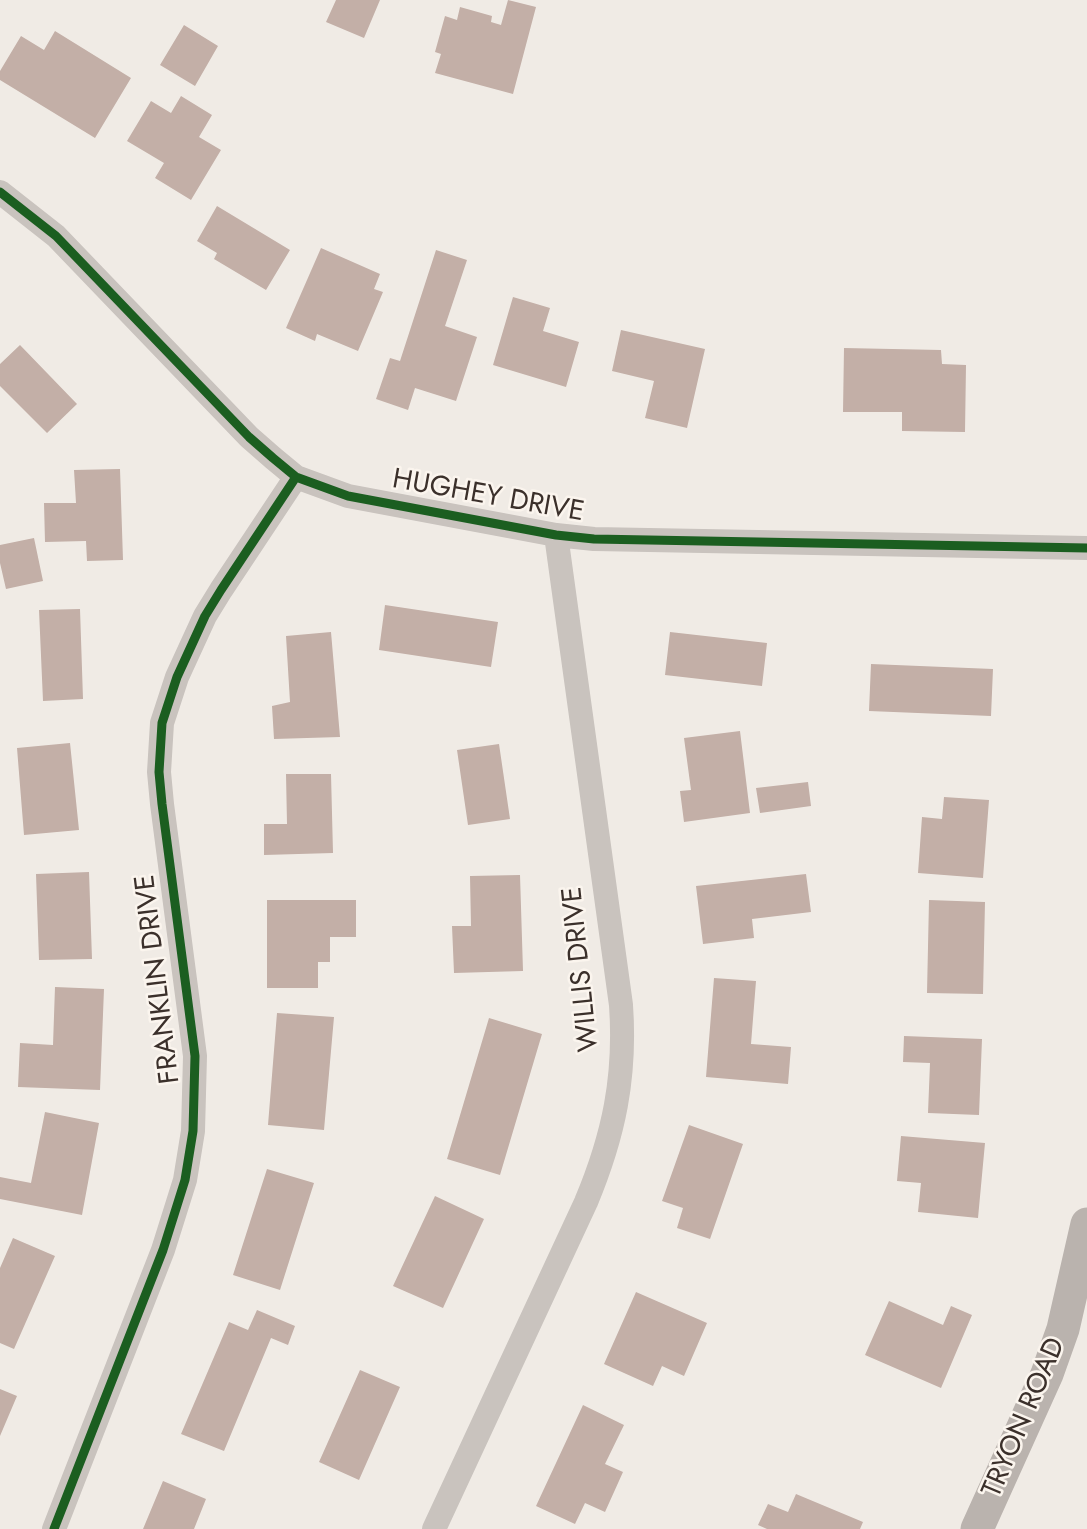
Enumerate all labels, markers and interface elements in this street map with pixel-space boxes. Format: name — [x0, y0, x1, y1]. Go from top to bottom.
street label: HUGHEY DRIVE — [389, 464, 587, 530]
street label: FRANKLIN DRIVE — [129, 872, 189, 1086]
street label: WILLIS DRIVE — [557, 885, 607, 1053]
street label: TRYON ROAD — [976, 1333, 1074, 1503]

